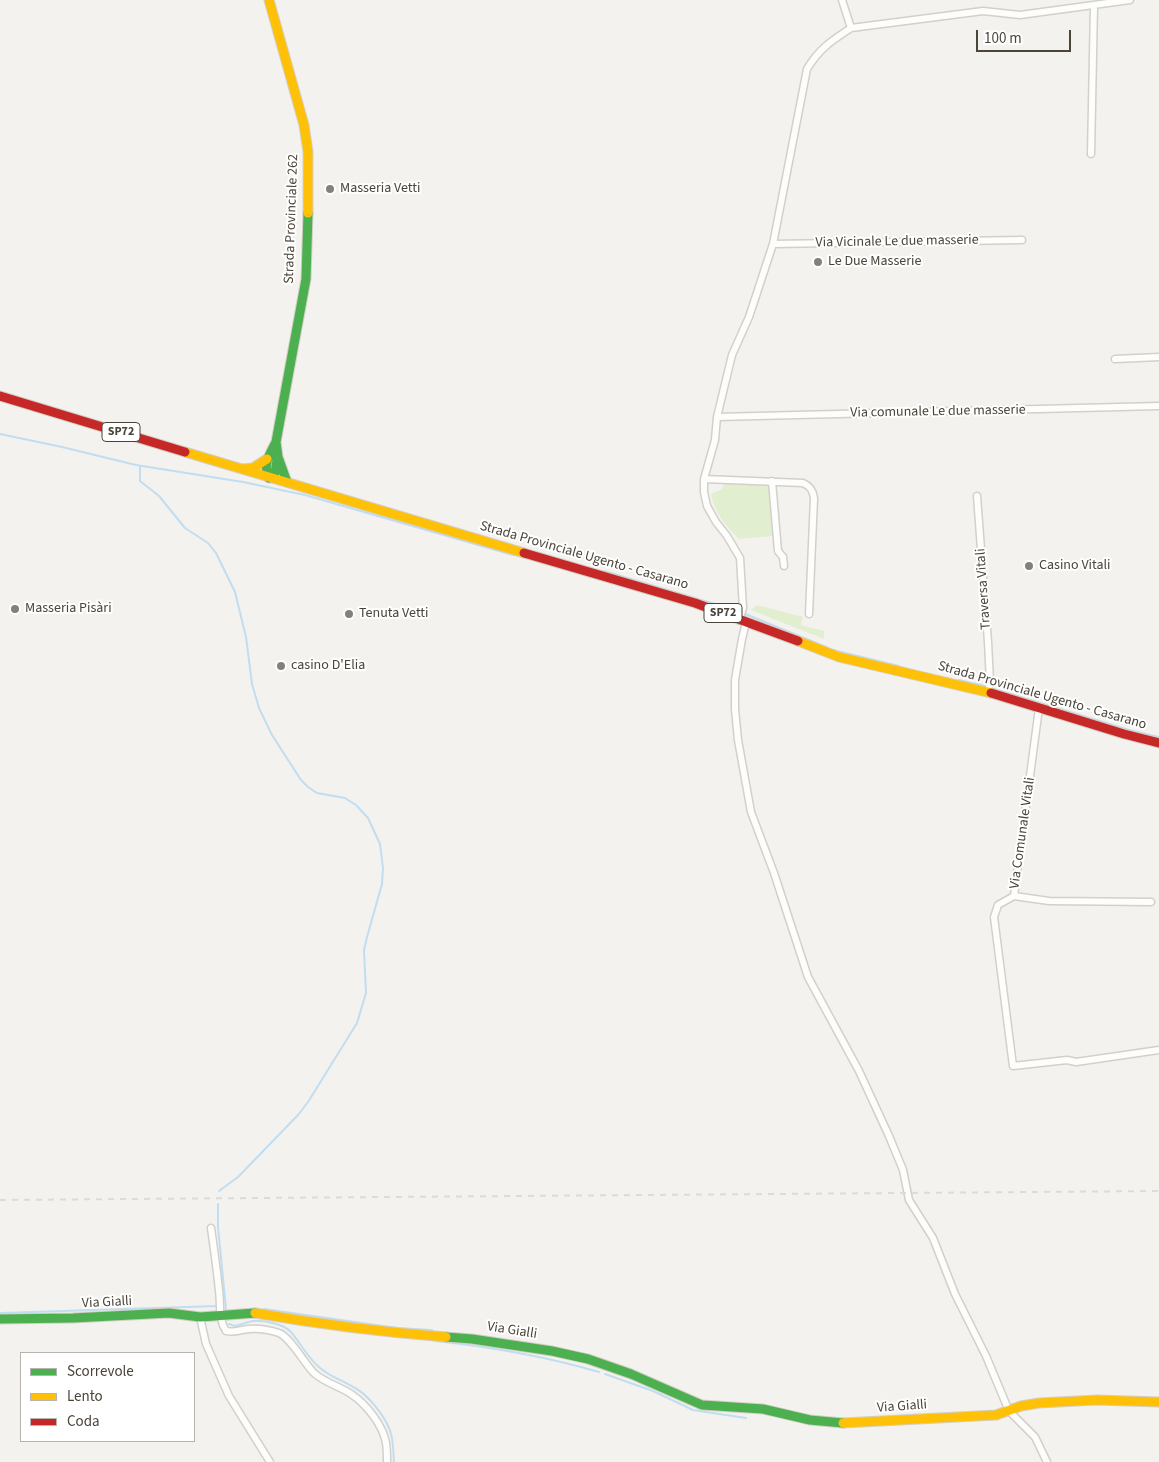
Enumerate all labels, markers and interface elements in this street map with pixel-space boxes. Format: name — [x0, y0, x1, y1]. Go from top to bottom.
scale bar — [979, 20, 1074, 52]
text: 100 m — [984, 28, 1022, 49]
street label: Strada Provinciale 262 — [281, 154, 303, 284]
place label: Masseria Vetti — [340, 181, 421, 197]
marker: Masseria Vetti — [324, 183, 336, 195]
street label: Via Vicinale Le due masserie — [815, 232, 979, 252]
place label: Le Due Masserie — [828, 254, 922, 270]
marker: Le Due Masserie — [812, 256, 824, 268]
street label: Via comunale Le due masserie — [850, 402, 1026, 422]
road number: SP72 — [102, 422, 140, 442]
street label: Strada Provinciale Ugento - Casarano — [478, 518, 690, 594]
street label: Traversa Vitali — [973, 548, 995, 630]
place label: Casino Vitali — [1039, 558, 1111, 574]
marker: Casino Vitali — [1023, 560, 1035, 572]
place label: Masseria Pisàri — [25, 601, 112, 617]
marker: Masseria Pisàri — [9, 603, 21, 615]
road number: SP72 — [704, 604, 742, 622]
place label: Tenuta Vetti — [359, 606, 429, 622]
marker: Tenuta Vetti — [343, 608, 355, 620]
place label: casino D'Elia — [291, 658, 365, 674]
street label: Strada Provinciale Ugento - Casarano — [936, 658, 1148, 734]
marker: casino D'Elia — [275, 660, 287, 672]
street label: Via Comunale Vitali — [1007, 776, 1039, 890]
street label: Via Gialli — [81, 1293, 133, 1313]
street label: Via Gialli — [486, 1319, 538, 1343]
legend — [20, 1352, 195, 1442]
text: Scorrevole — [67, 1361, 134, 1382]
text: Lento — [67, 1386, 103, 1407]
street label: Via Gialli — [876, 1397, 928, 1417]
text: Coda — [67, 1411, 100, 1432]

